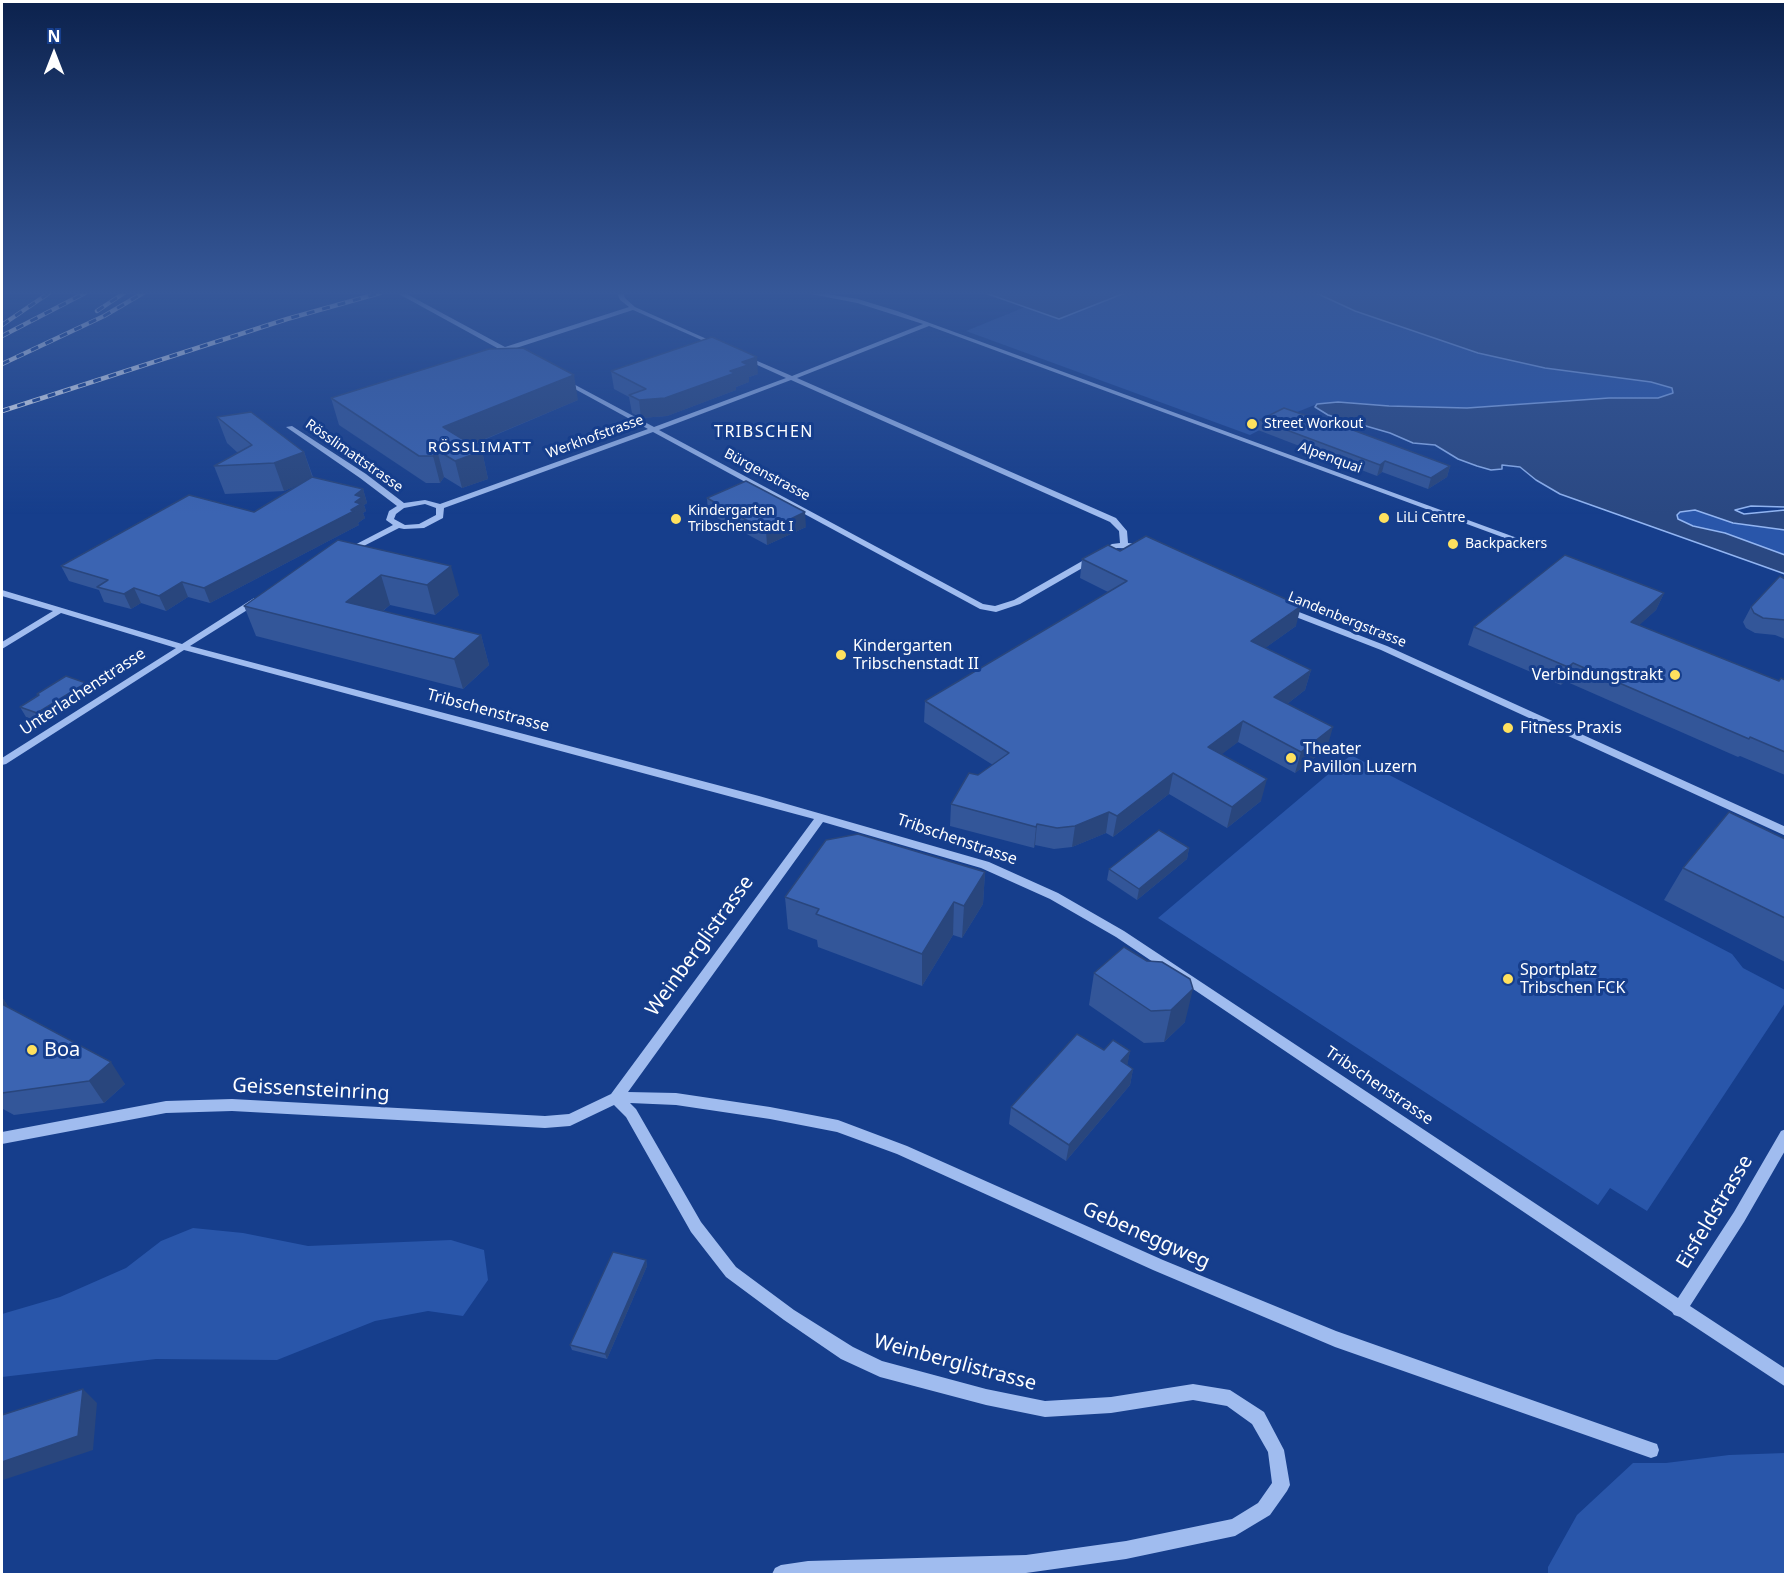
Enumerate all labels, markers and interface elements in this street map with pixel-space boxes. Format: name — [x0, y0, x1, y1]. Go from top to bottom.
north arrow — [24, 24, 84, 84]
text: N — [47, 25, 61, 47]
street label: Werkhofstrasse — [544, 412, 646, 462]
street label: Rösslimattstrasse — [302, 416, 406, 496]
place label: Street Workout — [1264, 416, 1363, 432]
marker: Street Workout — [1245, 417, 1259, 431]
district label: TRIBSCHEN — [714, 422, 814, 442]
district label: RÖSSLIMATT — [428, 439, 532, 457]
street label: Alpenquai — [1296, 439, 1364, 477]
street label: Bürgenstrasse — [721, 445, 813, 505]
place label: Kindergarten Tribschenstadt I — [688, 503, 793, 536]
place label: LiLi Centre — [1396, 510, 1465, 526]
marker: LiLi Centre — [1377, 511, 1391, 525]
marker: Kindergarten Tribschenstadt I — [669, 512, 683, 526]
place label: Backpackers — [1465, 536, 1547, 552]
marker: Backpackers — [1446, 537, 1460, 551]
street label: Landenbergstrasse — [1285, 589, 1409, 651]
place label: Kindergarten Tribschenstadt II — [853, 636, 979, 674]
street label: Unterlachenstrasse — [17, 644, 149, 740]
marker: Kindergarten Tribschenstadt II — [834, 648, 848, 662]
place label: Verbindungstrakt — [1532, 665, 1663, 685]
marker: Verbindungstrakt — [1668, 668, 1682, 682]
street label: Tribschenstrasse — [425, 685, 551, 737]
place label: Fitness Praxis — [1520, 718, 1622, 738]
marker: Fitness Praxis — [1501, 721, 1515, 735]
place label: Theater Pavillon Luzern — [1303, 739, 1417, 777]
marker: Theater Pavillon Luzern — [1284, 751, 1298, 765]
street label: Tribschenstrasse — [894, 810, 1020, 870]
street label: Weinberglistrasse — [641, 871, 759, 1021]
place label: Sportplatz Tribschen FCK — [1520, 960, 1625, 998]
marker: Sportplatz Tribschen FCK — [1501, 972, 1515, 986]
place label: Boa — [44, 1038, 80, 1062]
marker: Boa — [25, 1043, 39, 1057]
street label: Tribschenstrasse — [1321, 1043, 1437, 1129]
street label: Geissensteinring — [232, 1074, 390, 1106]
street label: Eisfeldstrasse — [1672, 1151, 1758, 1273]
street label: Gebeneggweg — [1079, 1197, 1213, 1275]
street label: Weinberglistrasse — [871, 1330, 1039, 1396]

